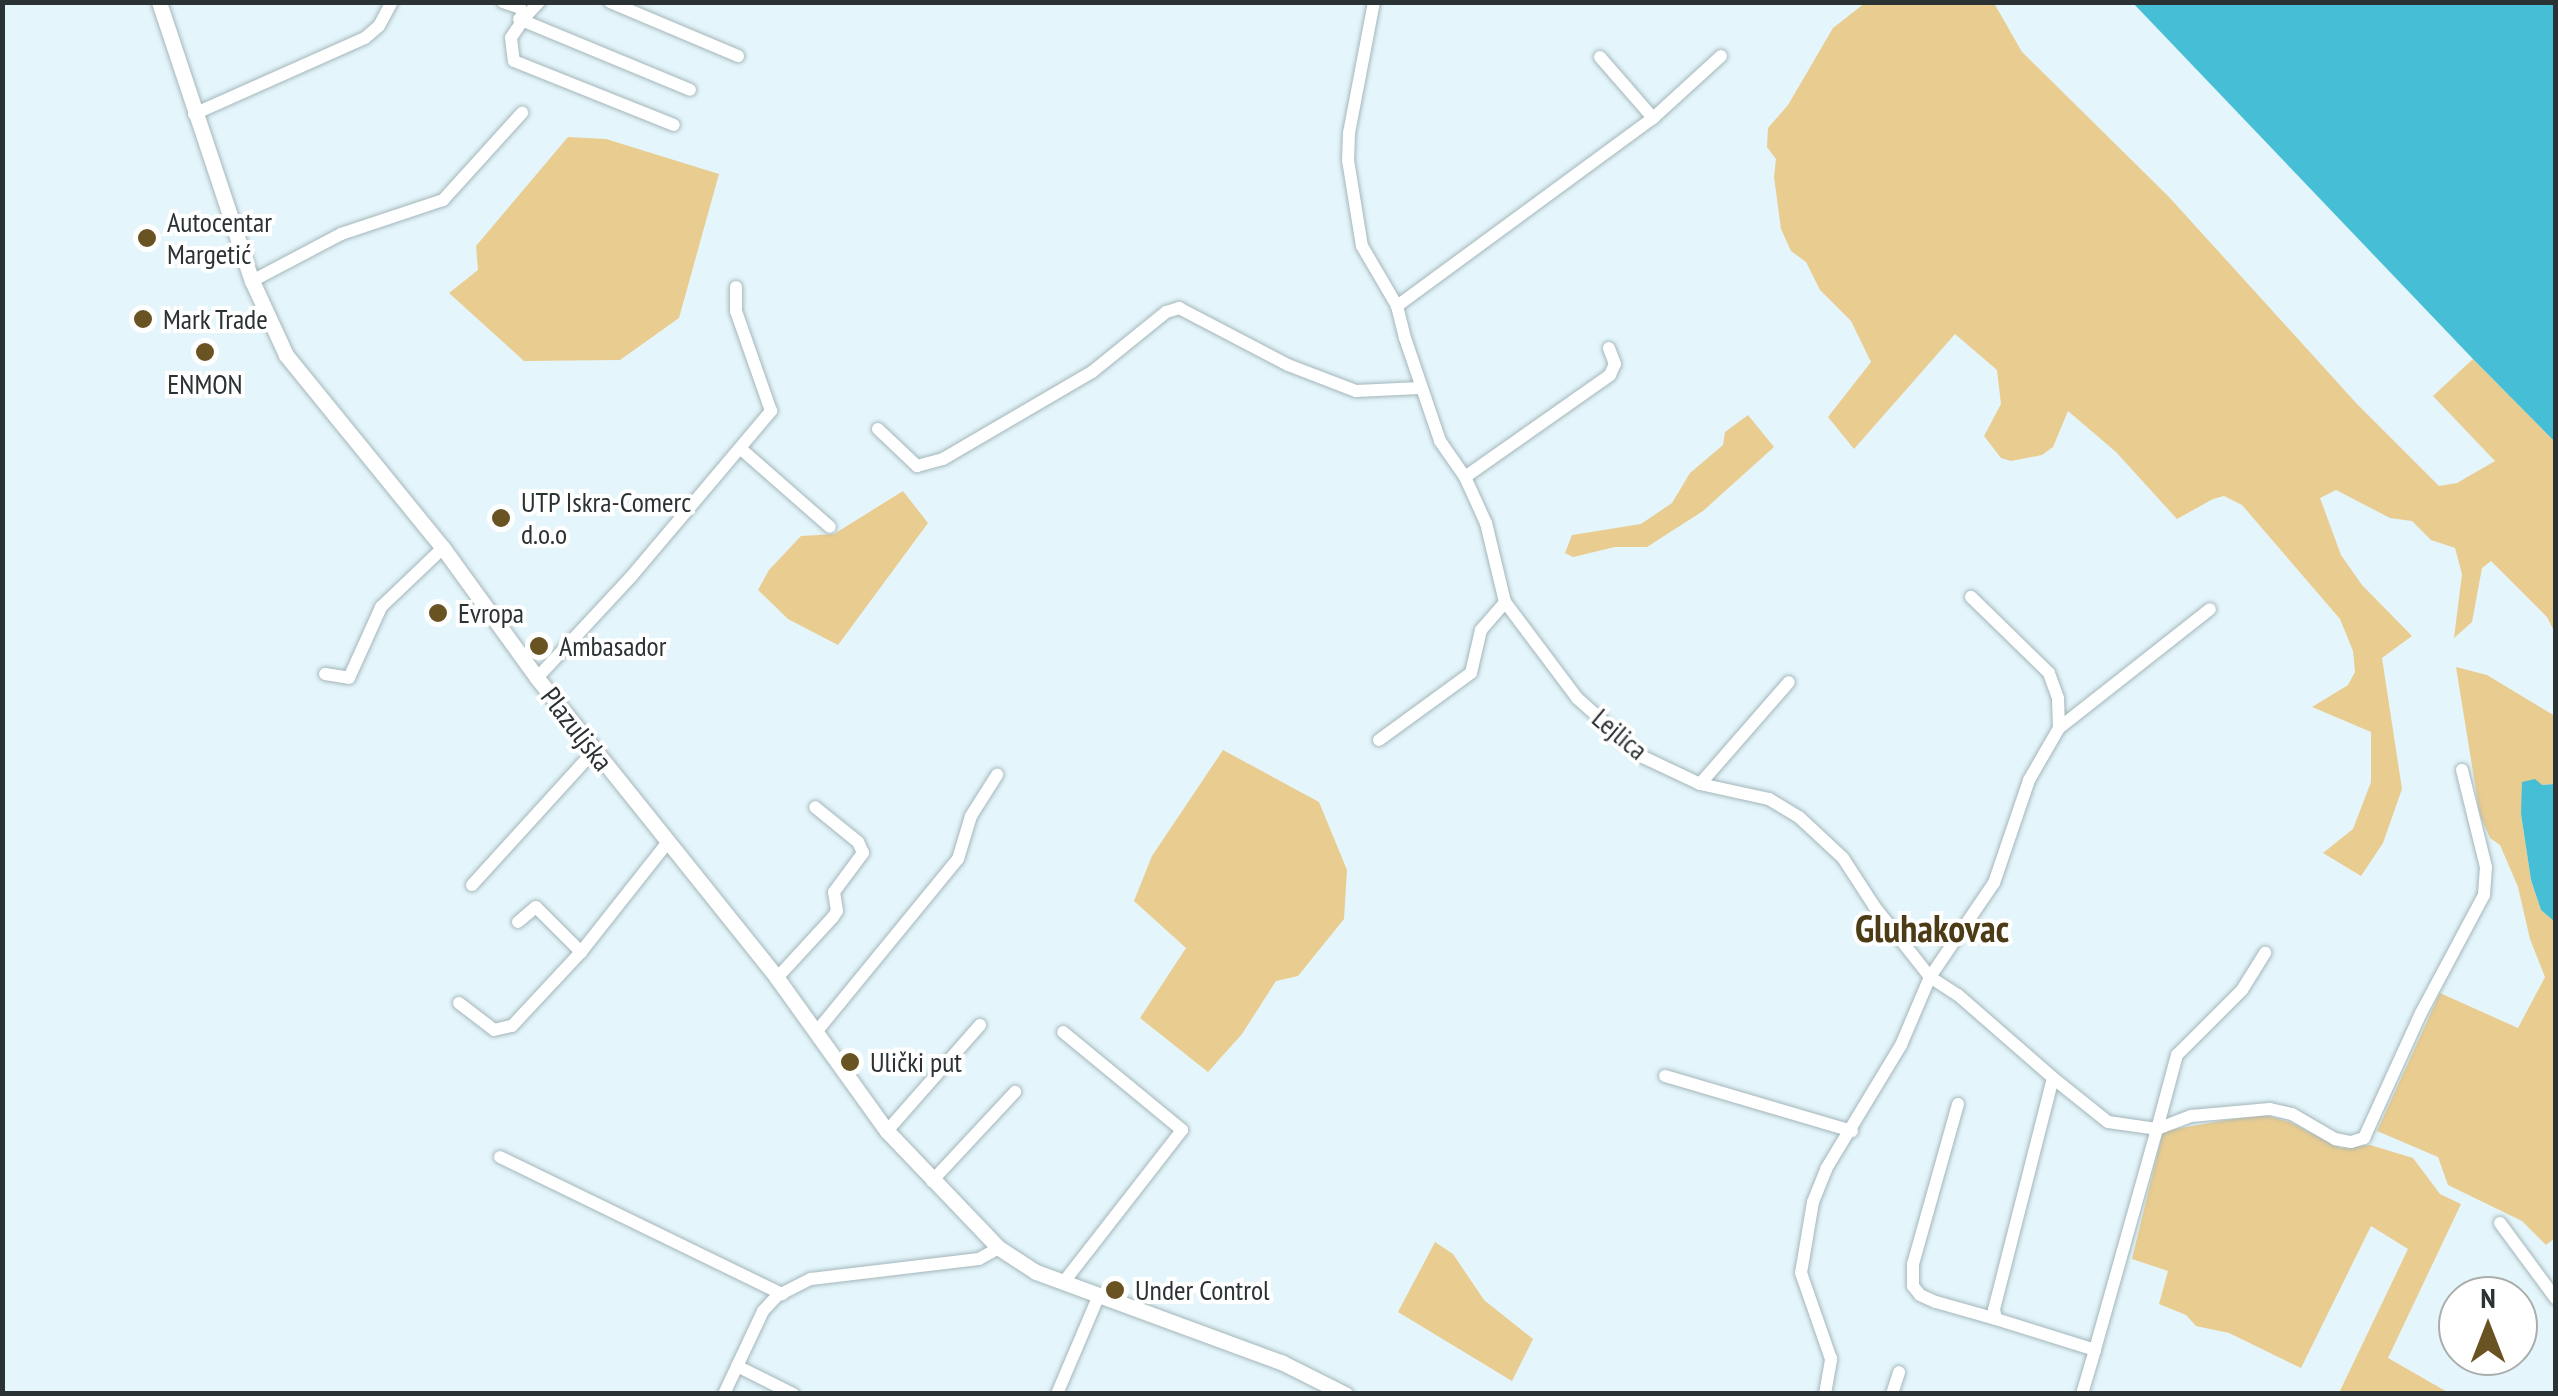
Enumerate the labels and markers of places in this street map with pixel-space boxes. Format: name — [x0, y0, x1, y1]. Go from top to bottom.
place label: Autocentar Margetić — [167, 205, 272, 271]
marker: Autocentar Margetić — [136, 227, 158, 249]
place label: Mark Trade — [163, 302, 269, 336]
marker: Mark Trade — [132, 308, 154, 330]
marker: ENMON — [194, 341, 216, 363]
place label: ENMON — [167, 367, 243, 401]
place label: UTP Iskra-Comerc d.o.o — [521, 485, 692, 551]
marker: UTP Iskra-Comerc d.o.o — [490, 507, 512, 529]
place label: Evropa — [458, 596, 524, 630]
marker: Evropa — [427, 602, 449, 624]
place label: Ambasador — [559, 629, 666, 663]
marker: Ambasador — [528, 635, 550, 657]
place label: Ulički put — [870, 1045, 962, 1079]
marker: Ulički put — [839, 1051, 861, 1073]
place label: Under Control — [1135, 1273, 1270, 1307]
marker: Under Control — [1104, 1279, 1126, 1301]

